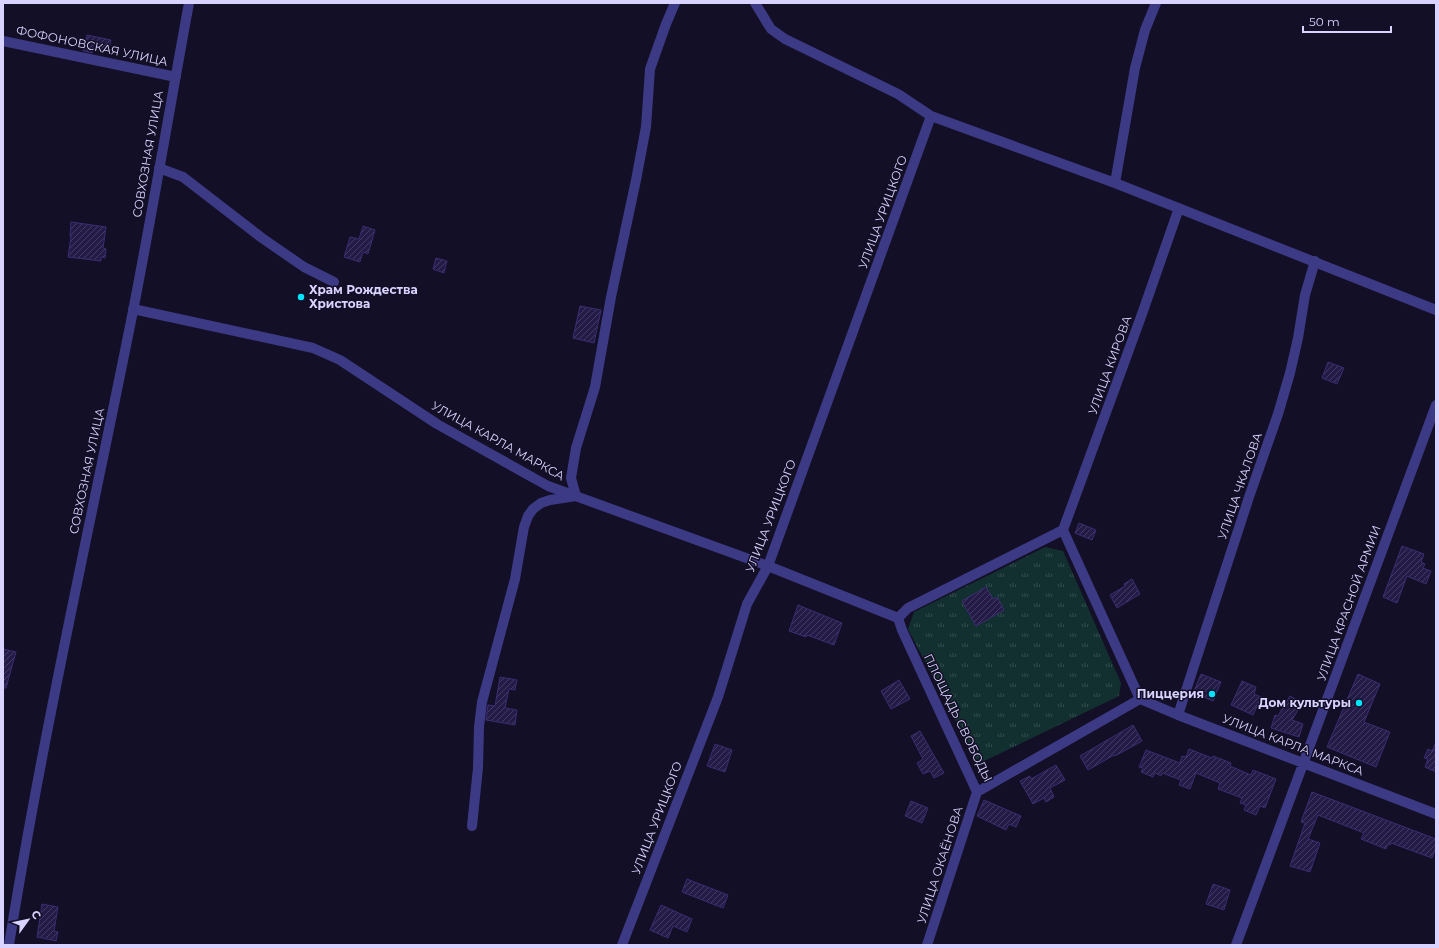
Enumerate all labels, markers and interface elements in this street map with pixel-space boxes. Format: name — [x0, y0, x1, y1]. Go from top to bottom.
scale bar — [1303, 8, 1391, 34]
text: 50 m — [1309, 14, 1340, 29]
street label: ФОФОНОВСКАЯ УЛИЦА — [15, 22, 169, 69]
street label: СОВХОЗНАЯ УЛИЦА — [129, 89, 166, 219]
street label: УЛИЦА УРИЦКОГО — [855, 153, 910, 271]
place label: Храм Рождества Христова — [309, 282, 418, 311]
marker: Храм Рождества Христова — [296, 292, 306, 302]
street label: УЛИЦА КИРОВА — [1085, 313, 1134, 416]
street label: УЛИЦА КАРЛА МАРКСА — [429, 398, 568, 484]
street label: СОВХОЗНАЯ УЛИЦА — [66, 406, 107, 535]
street label: УЛИЦА ЧКАЛОВА — [1214, 430, 1265, 541]
street label: УЛИЦА УРИЦКОГО — [742, 457, 799, 574]
street label: УЛИЦА КРАСНОЙ АРМИИ — [1313, 523, 1384, 683]
street label: ПЛОЩАДЬ СВОБОДЫ — [921, 651, 996, 784]
place label: Пиццерия — [1137, 686, 1204, 701]
marker: Пиццерия — [1207, 689, 1217, 699]
place label: Дом культуры — [1259, 695, 1351, 710]
marker: Дом культуры — [1354, 698, 1364, 708]
street label: УЛИЦА КАРЛА МАРКСА — [1220, 711, 1366, 778]
street label: УЛИЦА УРИЦКОГО — [628, 759, 685, 876]
street label: УЛИЦА ОКАЁНОВА — [914, 804, 966, 925]
north arrow — [8, 900, 48, 940]
text: С — [28, 907, 44, 922]

